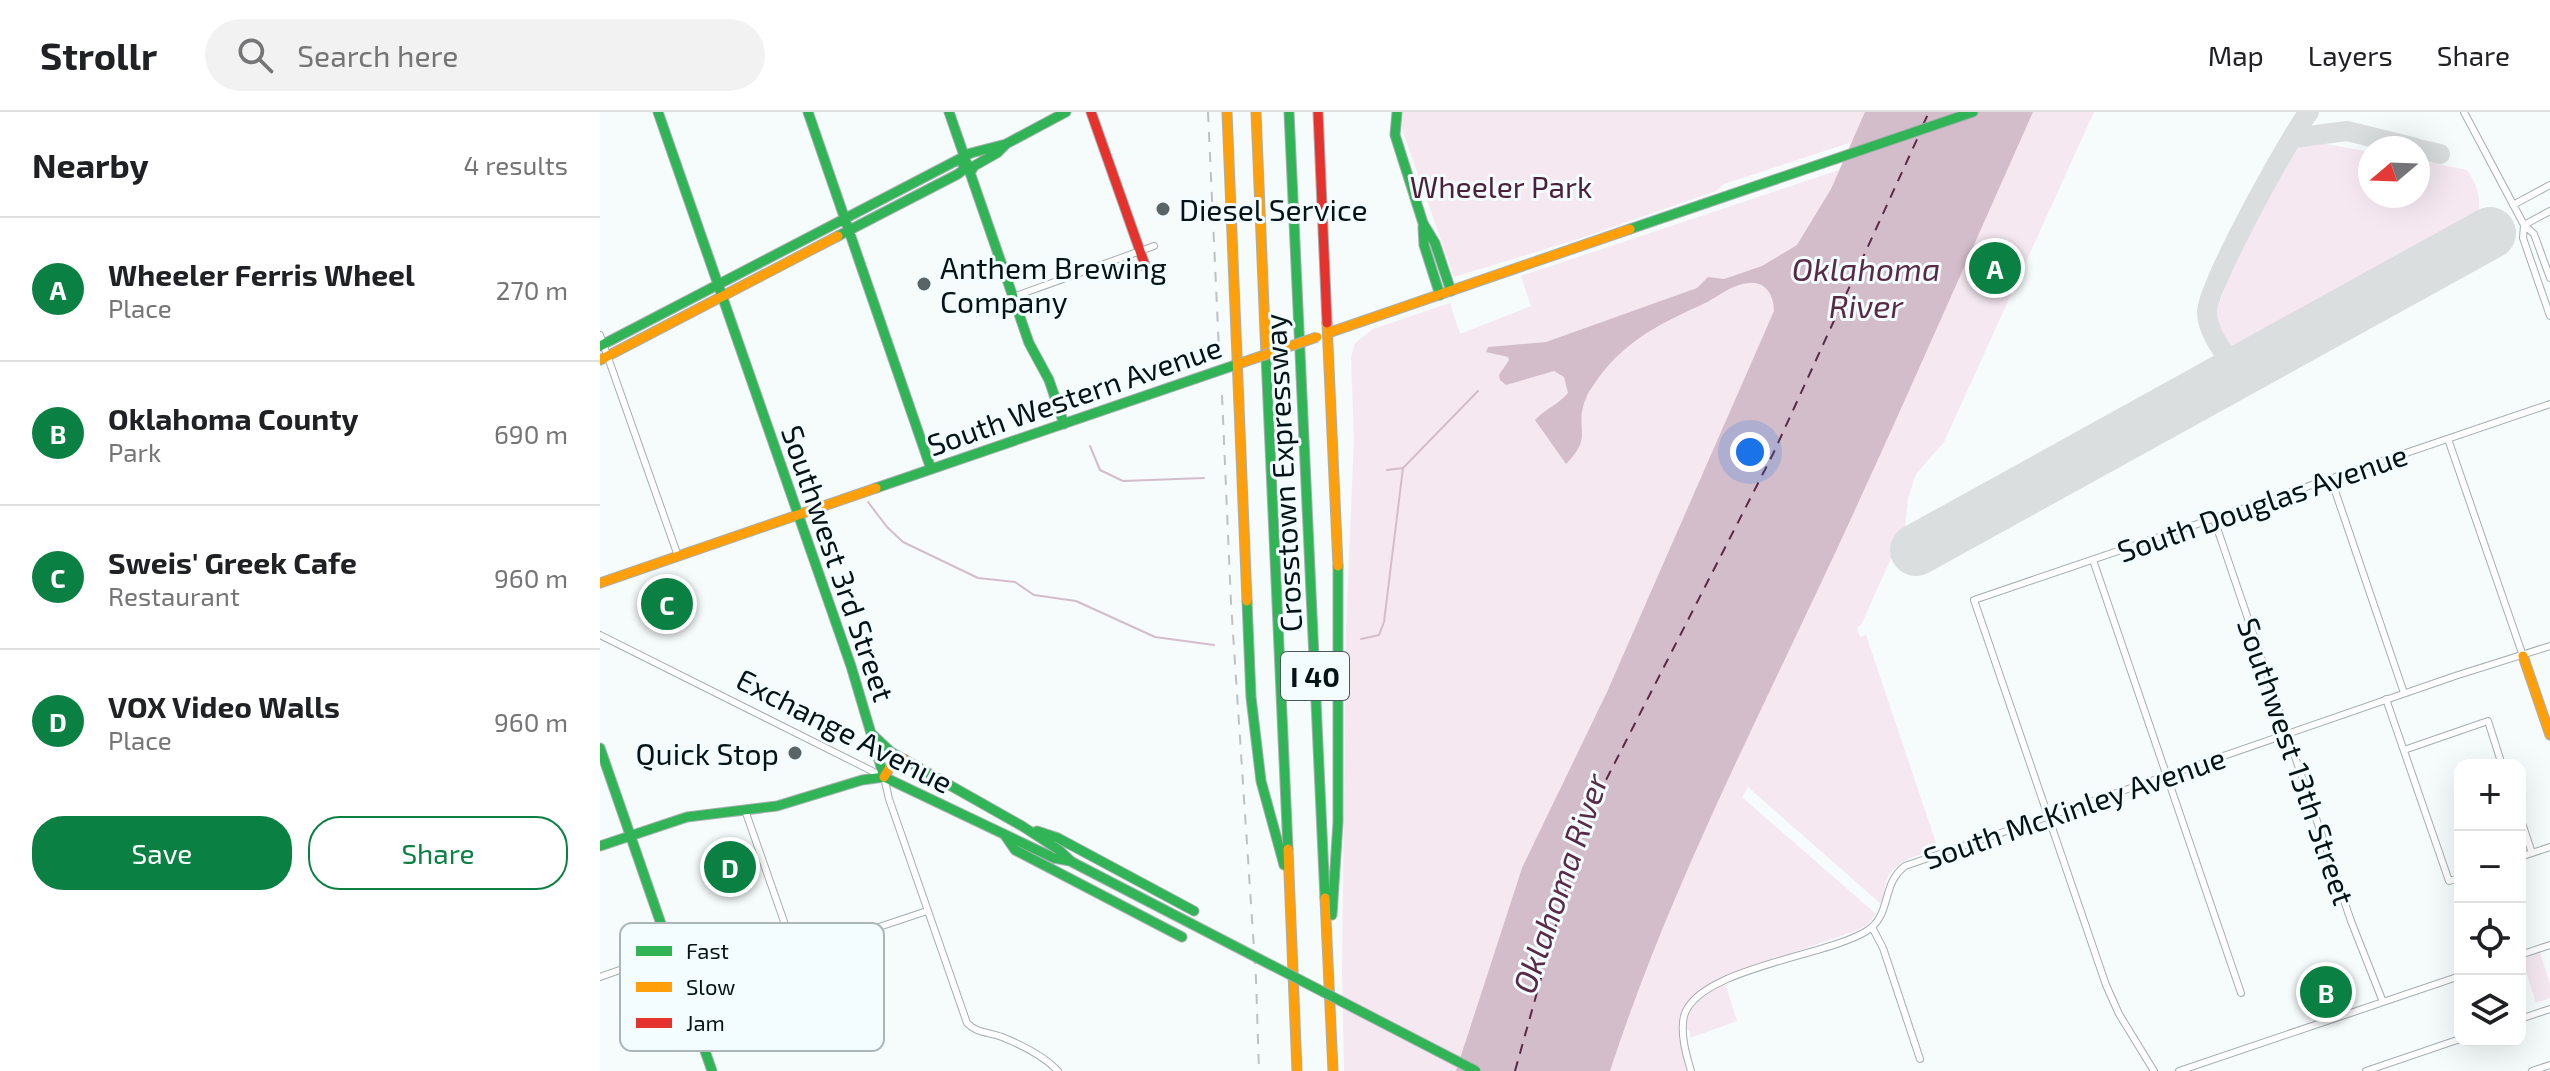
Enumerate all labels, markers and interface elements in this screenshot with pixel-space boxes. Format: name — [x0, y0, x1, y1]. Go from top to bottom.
search box — [205, 19, 765, 91]
text: Strollr — [40, 32, 157, 78]
icon: search — [233, 33, 277, 77]
text: Search here — [297, 37, 458, 73]
text: Map — [2208, 38, 2264, 72]
text: Layers — [2308, 38, 2393, 72]
text: Share — [2437, 38, 2510, 72]
north arrow — [2358, 136, 2430, 208]
text: Nearby — [32, 144, 149, 185]
text: 4 results — [463, 149, 568, 180]
park label: Wheeler Park — [1410, 168, 1592, 204]
place label: Diesel Service — [1179, 191, 1368, 227]
marker: Diesel Service — [1154, 200, 1172, 218]
pin: A — [1969, 238, 2021, 298]
place label: Anthem Brewing Company — [940, 249, 1167, 319]
water label: Oklahoma River — [1792, 249, 1940, 324]
text: Wheeler Ferris Wheel — [108, 256, 415, 292]
text: A — [50, 274, 66, 305]
text: 270 m — [496, 274, 568, 305]
marker: Anthem Brewing Company — [915, 275, 933, 293]
text: Place — [108, 292, 172, 323]
street label: Crosstown Expressway — [1256, 313, 1308, 633]
street label: South Western Avenue — [922, 328, 1226, 462]
text: Oklahoma County — [108, 400, 359, 436]
text: B — [50, 418, 66, 449]
text: 690 m — [494, 418, 568, 449]
street label: Southwest 3rd Street — [775, 420, 903, 706]
your location — [1730, 432, 1770, 472]
street label: South Douglas Avenue — [2112, 435, 2412, 569]
text: Park — [108, 436, 161, 467]
text: Sweis' Greek Cafe — [108, 544, 357, 580]
text: C — [50, 562, 66, 593]
text: 960 m — [494, 562, 568, 593]
pin: C — [641, 574, 693, 634]
text: Restaurant — [108, 580, 240, 611]
street label: Southwest 13th Street — [2231, 613, 2363, 909]
road number: I 40 — [1281, 652, 1349, 700]
street label: Exchange Avenue — [731, 660, 959, 800]
text: VOX Video Walls — [108, 688, 340, 724]
text: D — [49, 706, 67, 737]
text: 960 m — [494, 706, 568, 737]
text: Place — [108, 724, 172, 755]
place label: Quick Stop — [636, 735, 779, 771]
street label: South McKinley Avenue — [1918, 738, 2230, 876]
marker: Quick Stop — [786, 744, 804, 762]
map controls — [2454, 759, 2526, 1047]
button: + — [2454, 759, 2526, 831]
water label: Oklahoma River — [1504, 767, 1615, 998]
button: Save — [32, 816, 292, 890]
button: Share — [308, 816, 568, 890]
button: − — [2454, 831, 2526, 903]
pin: D — [704, 837, 756, 897]
button: locate — [2454, 903, 2526, 975]
legend — [620, 923, 884, 1051]
text: Fast — [686, 937, 729, 963]
pin: B — [2300, 962, 2352, 1022]
text: Slow — [686, 973, 735, 999]
button: layers — [2454, 975, 2526, 1047]
text: Jam — [686, 1009, 725, 1035]

